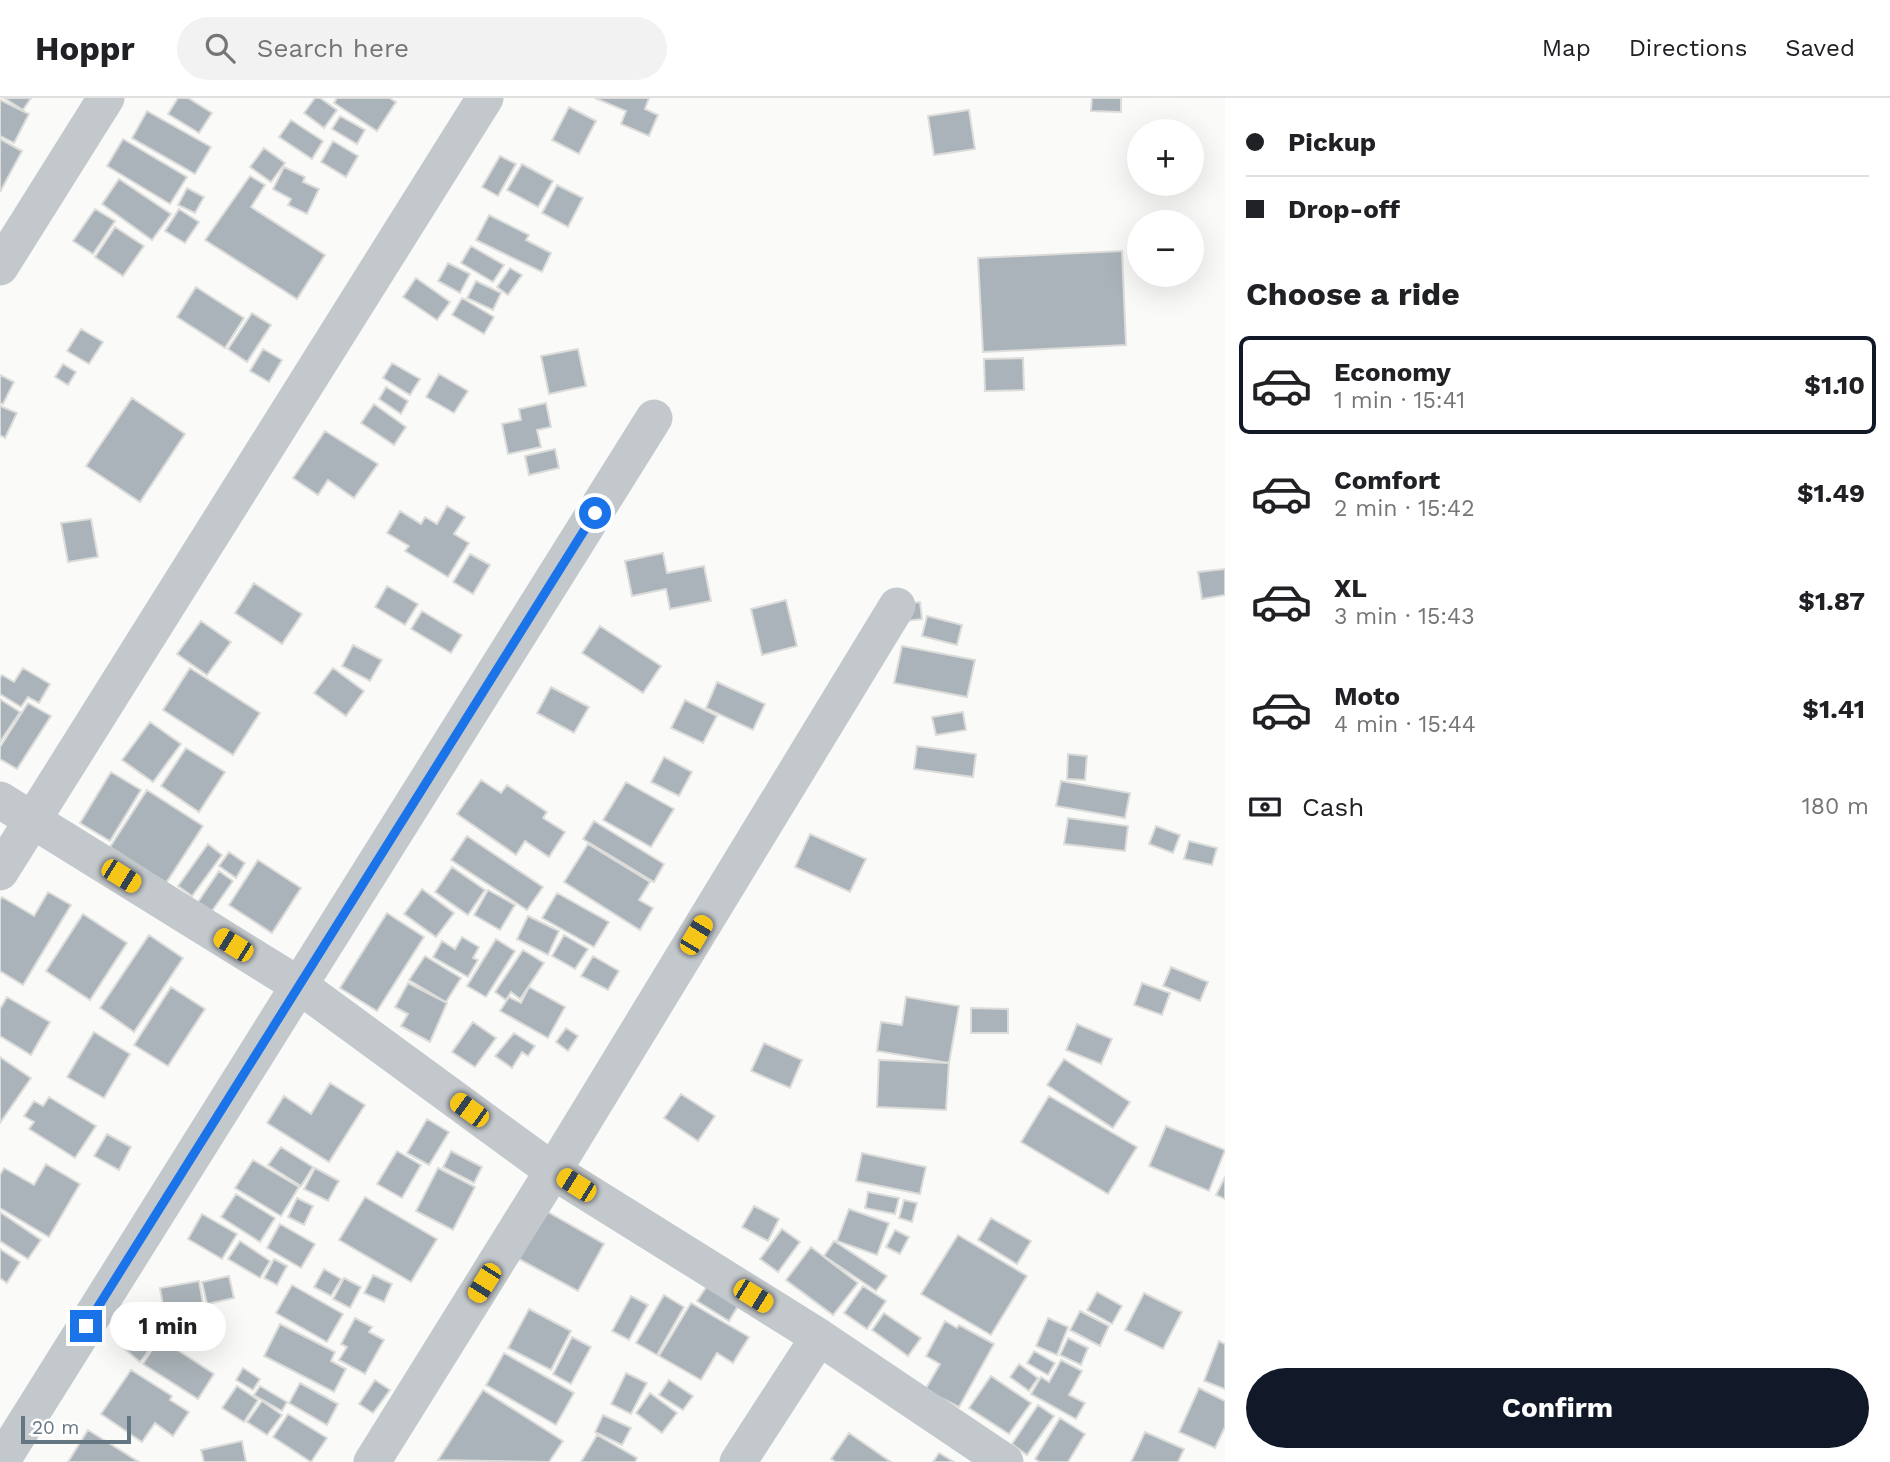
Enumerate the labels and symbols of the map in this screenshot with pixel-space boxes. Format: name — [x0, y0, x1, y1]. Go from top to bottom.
route start — [579, 497, 611, 529]
car — [98, 856, 145, 896]
car — [677, 912, 716, 958]
car — [210, 925, 257, 965]
car — [446, 1089, 493, 1131]
car — [553, 1165, 600, 1205]
car — [464, 1260, 505, 1306]
car — [730, 1276, 777, 1316]
callout: 1 min — [110, 1302, 226, 1350]
route end — [70, 1310, 102, 1342]
scale bar — [21, 1413, 131, 1445]

